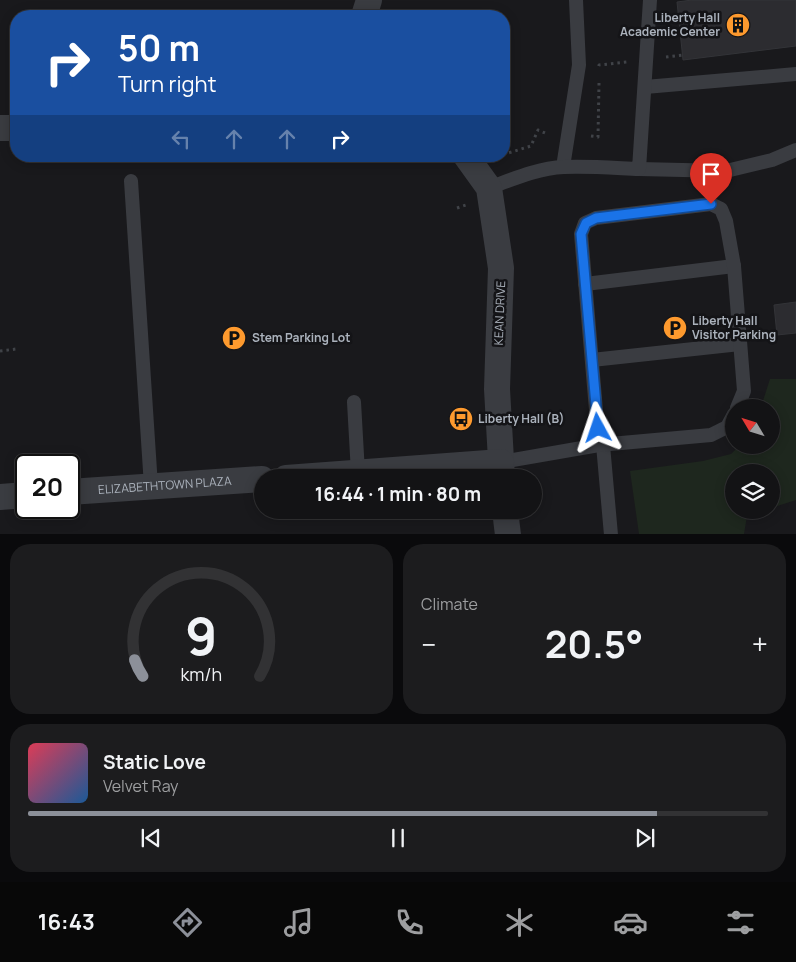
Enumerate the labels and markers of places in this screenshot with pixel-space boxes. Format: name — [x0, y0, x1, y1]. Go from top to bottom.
place label: Liberty Hall Academic Center — [620, 9, 720, 40]
building icon: Liberty Hall Academic Center — [725, 12, 751, 38]
pin — [690, 153, 732, 204]
place label: Liberty Hall Visitor Parking — [692, 312, 776, 343]
parking icon: Liberty Hall Visitor Parking — [662, 315, 688, 341]
parking icon: Stem Parking Lot — [221, 325, 247, 351]
place label: Stem Parking Lot — [252, 329, 350, 346]
bus stop icon: Liberty Hall (B) — [448, 406, 474, 432]
place label: Liberty Hall (B) — [478, 410, 564, 427]

